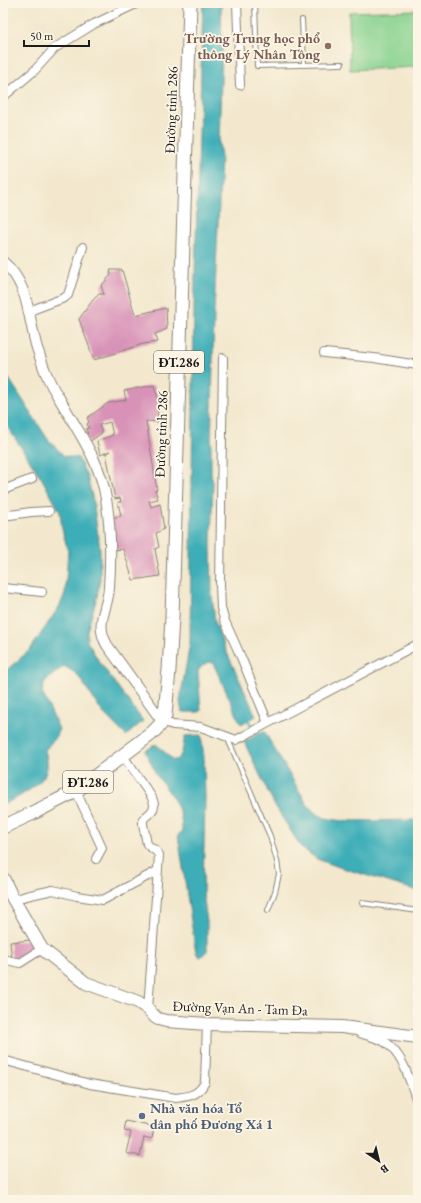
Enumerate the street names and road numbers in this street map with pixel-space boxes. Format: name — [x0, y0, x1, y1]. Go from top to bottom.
street label: Đường tỉnh 286 — [160, 66, 182, 154]
road number: ĐT.286 — [154, 351, 204, 373]
street label: Đường tỉnh 286 — [150, 390, 172, 478]
road number: ĐT.286 — [63, 771, 113, 793]
street label: Đường Vạn An - Tam Đa — [172, 997, 308, 1019]

